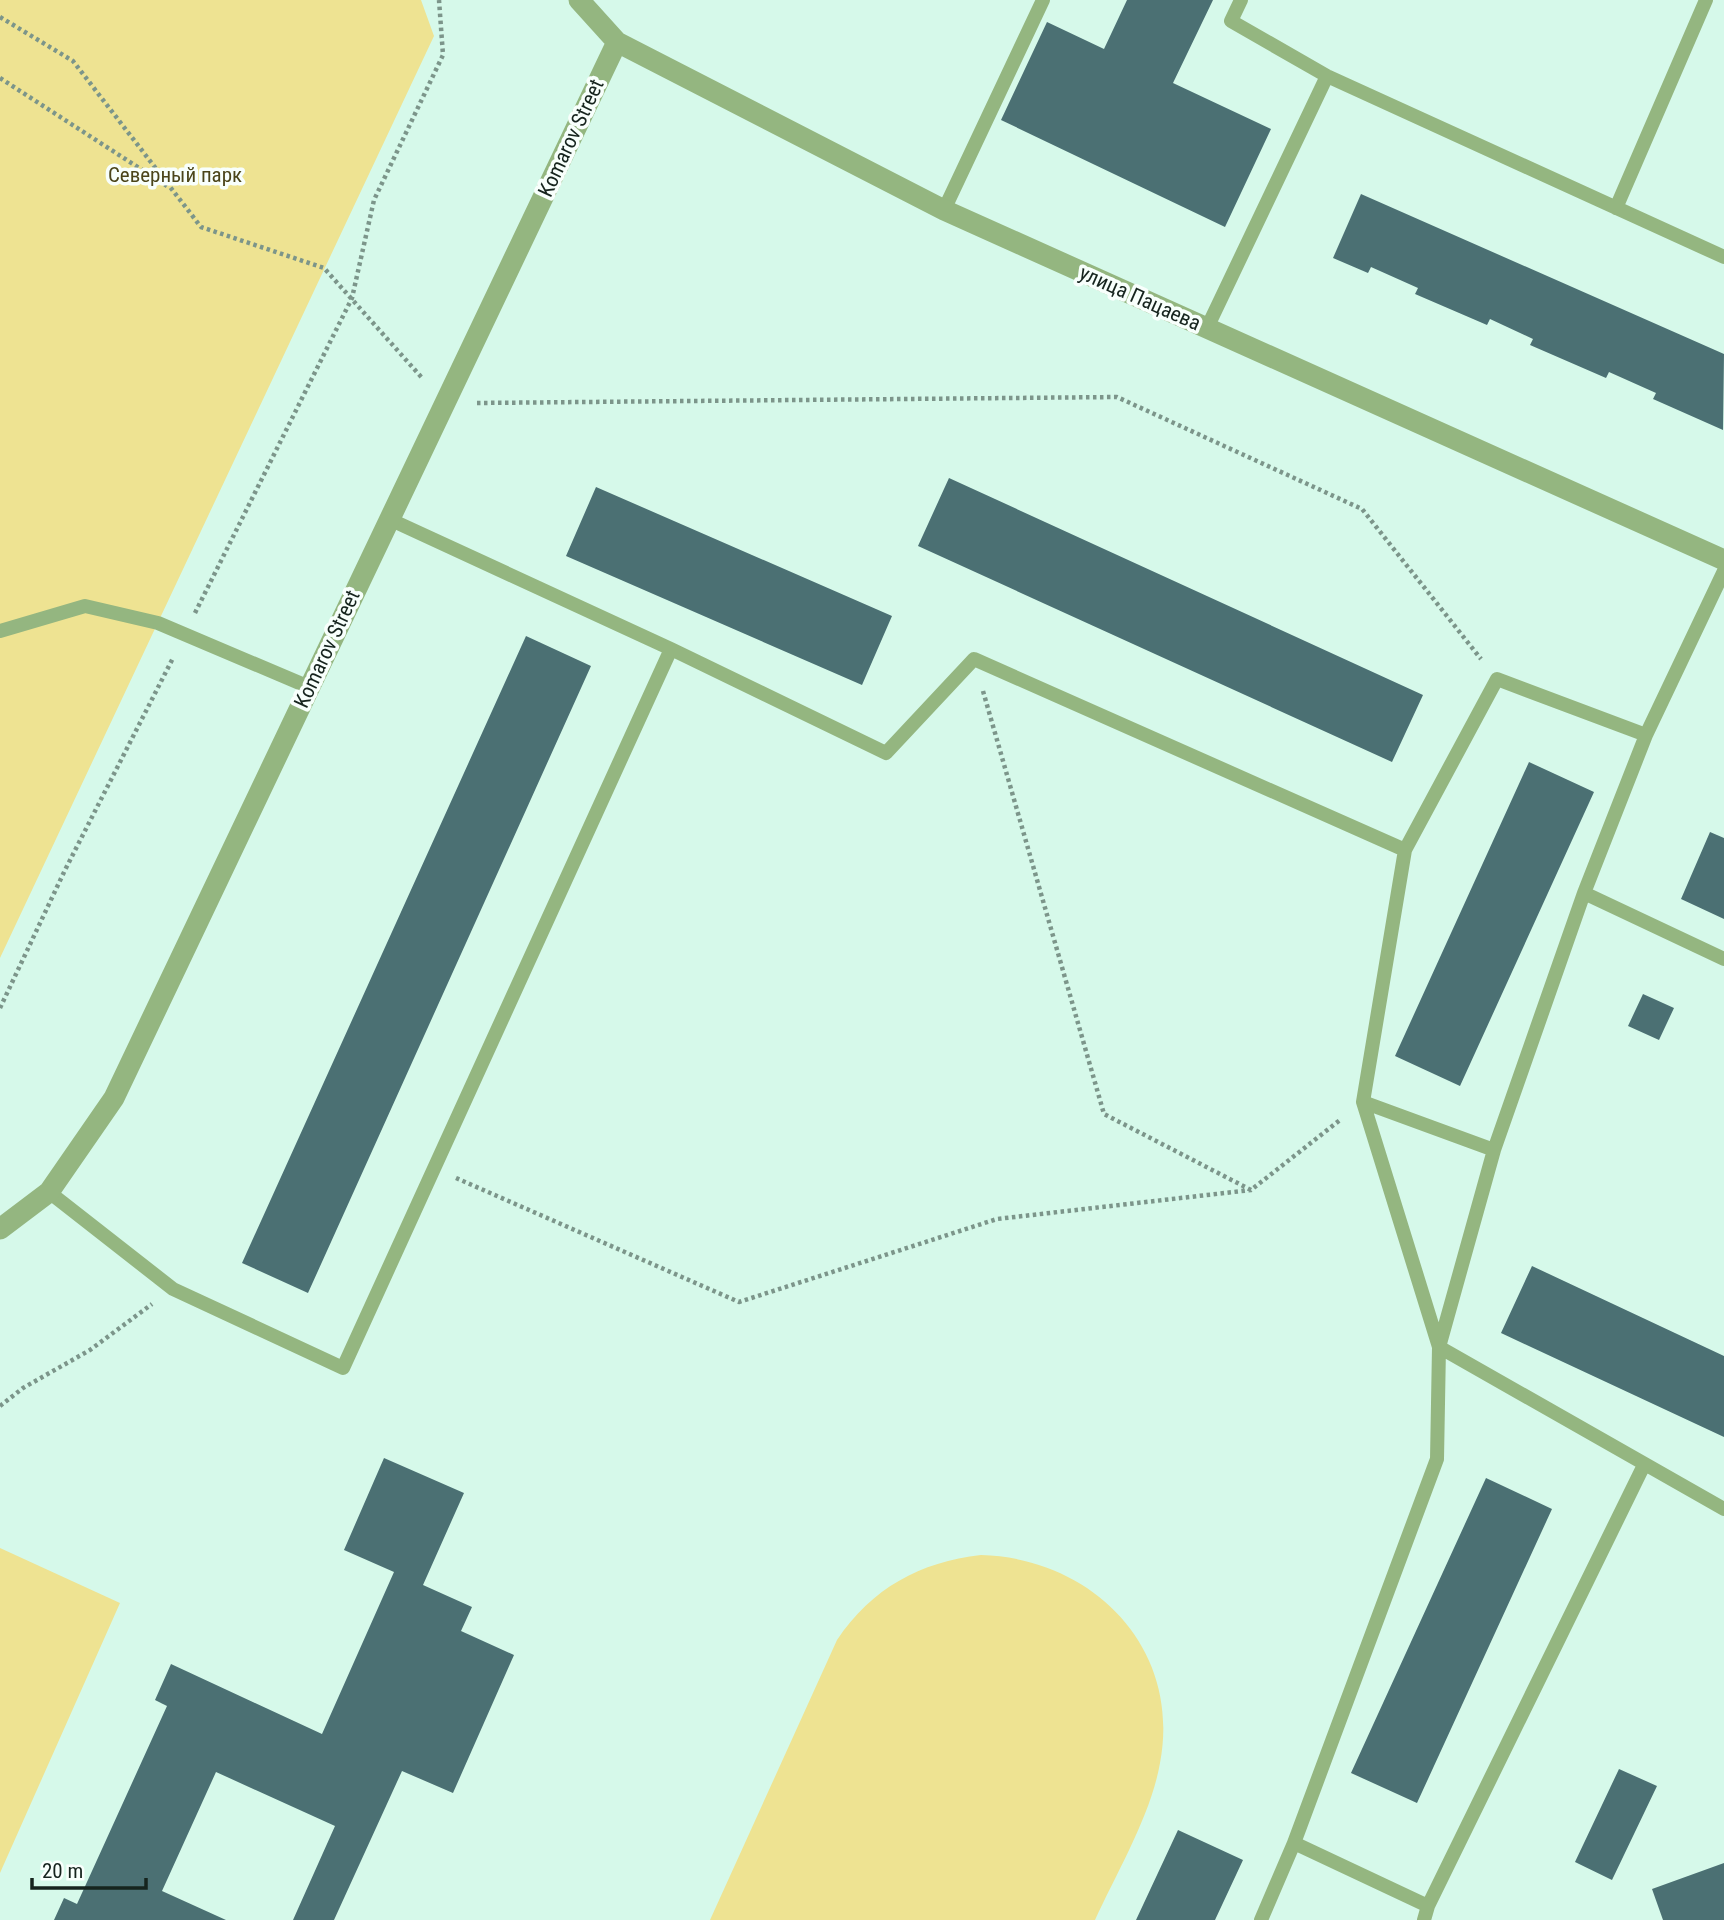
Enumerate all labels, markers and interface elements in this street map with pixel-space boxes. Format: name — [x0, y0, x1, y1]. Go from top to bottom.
street label: Komarov Street — [533, 75, 609, 201]
park label: Северный парк — [108, 163, 242, 187]
street label: улица Пацаева — [1076, 261, 1204, 335]
street label: Komarov Street — [289, 586, 365, 712]
scale bar — [32, 1846, 145, 1890]
text: 20 m — [42, 1859, 83, 1883]

